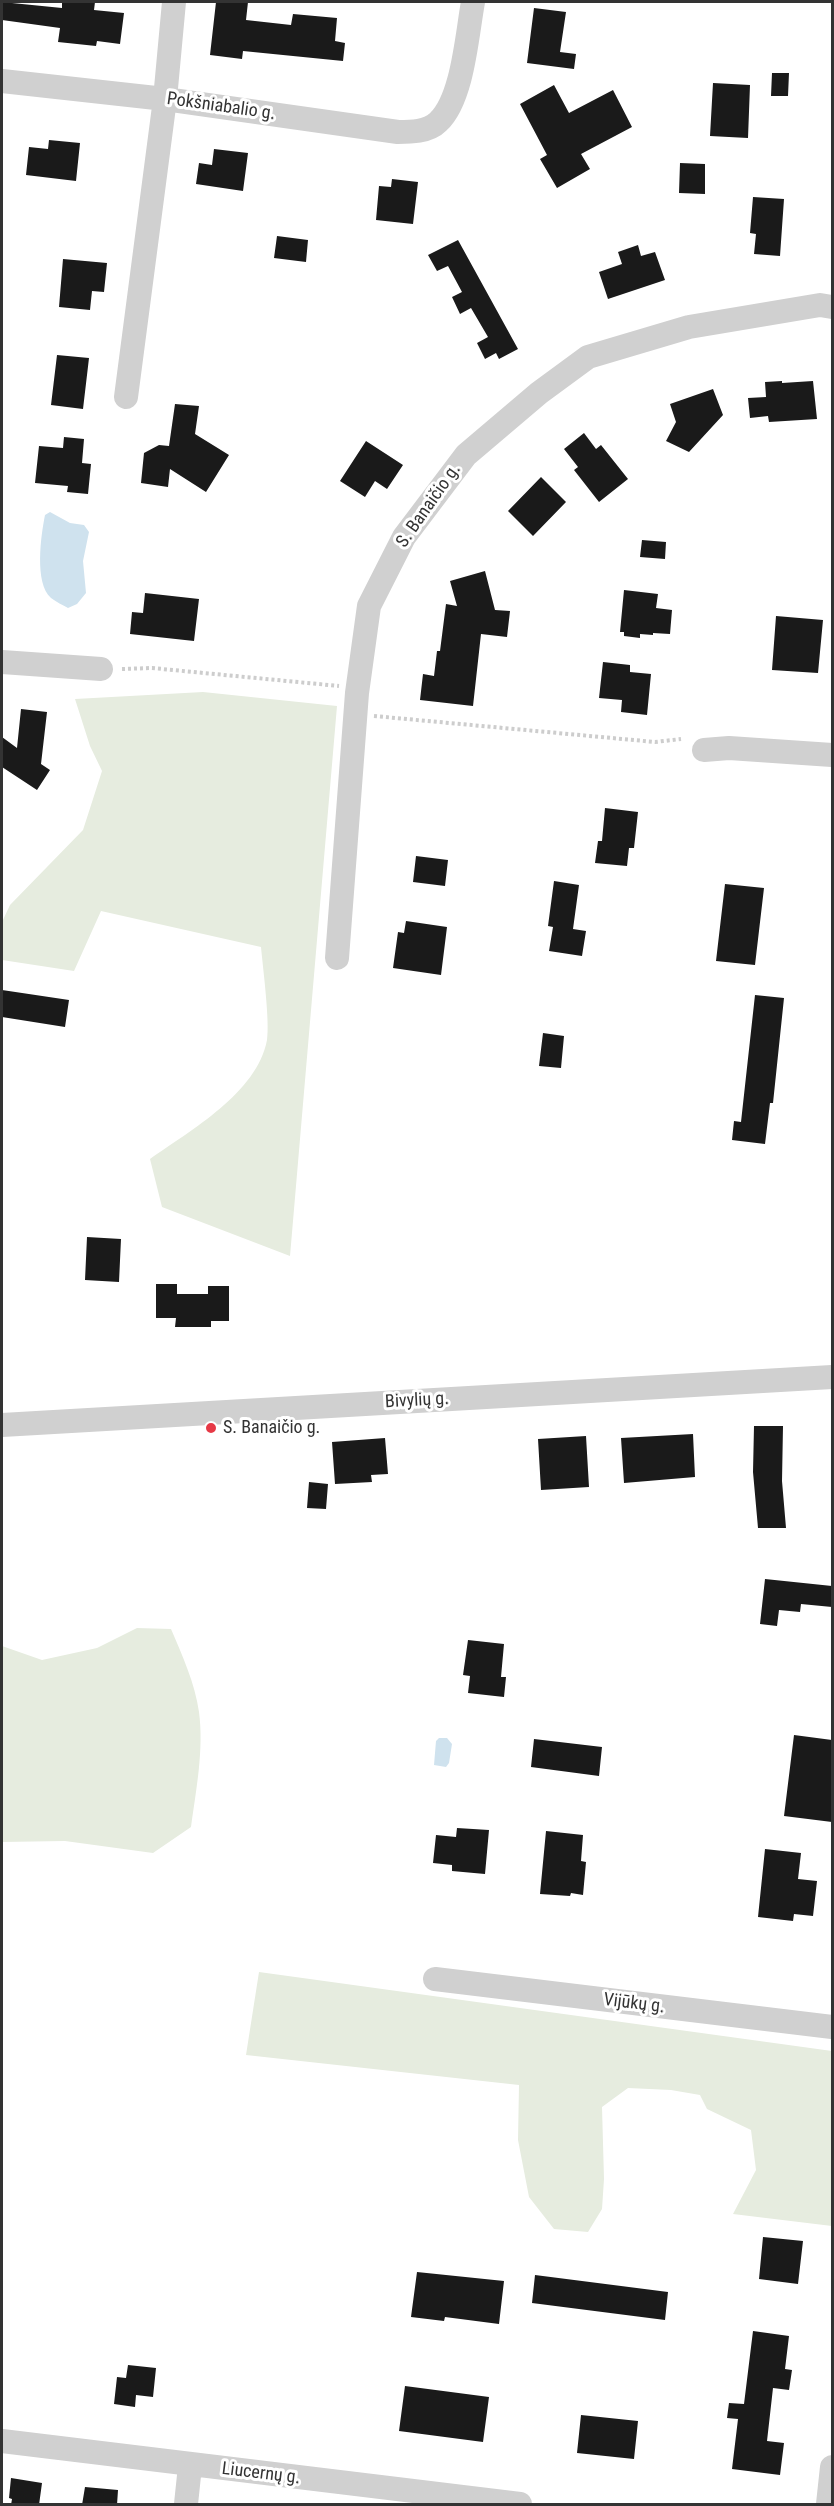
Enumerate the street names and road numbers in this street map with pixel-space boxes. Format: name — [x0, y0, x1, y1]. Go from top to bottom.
street label: Pokšniabalio g. — [165, 89, 277, 125]
street label: S. Banaičio g. — [392, 460, 466, 552]
street label: Bivylių g. — [385, 1389, 449, 1413]
street label: Vijūkų g. — [602, 1990, 666, 2018]
street label: Liucernų g. — [221, 2458, 301, 2490]

